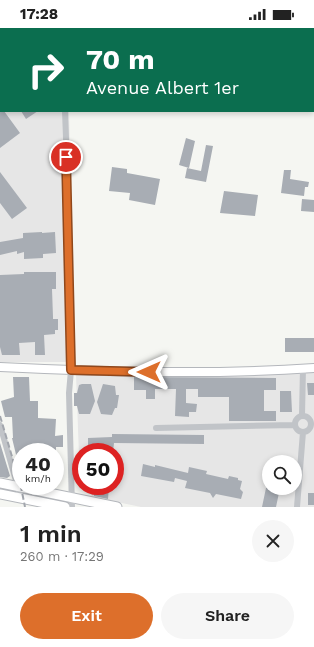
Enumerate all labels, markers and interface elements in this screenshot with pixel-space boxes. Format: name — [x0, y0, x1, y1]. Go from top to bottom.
text: 17:28 — [20, 5, 58, 23]
text: 70 m — [86, 43, 155, 76]
icon: right — [20, 44, 72, 96]
text: Avenue Albert 1er — [86, 77, 239, 98]
pin — [49, 140, 83, 174]
icon: arrive — [55, 146, 77, 168]
position arrow — [128, 351, 170, 393]
speed limit sign: 50 — [72, 443, 124, 495]
text: 40 — [25, 452, 51, 476]
map controls — [262, 455, 302, 495]
button: search — [262, 455, 302, 495]
text: km/h — [25, 473, 51, 484]
text: 1 min — [20, 520, 82, 548]
button: close — [252, 520, 294, 562]
text: 260 m · 17:29 — [20, 549, 104, 564]
button: Exit — [20, 593, 153, 639]
button: Share — [161, 593, 294, 639]

